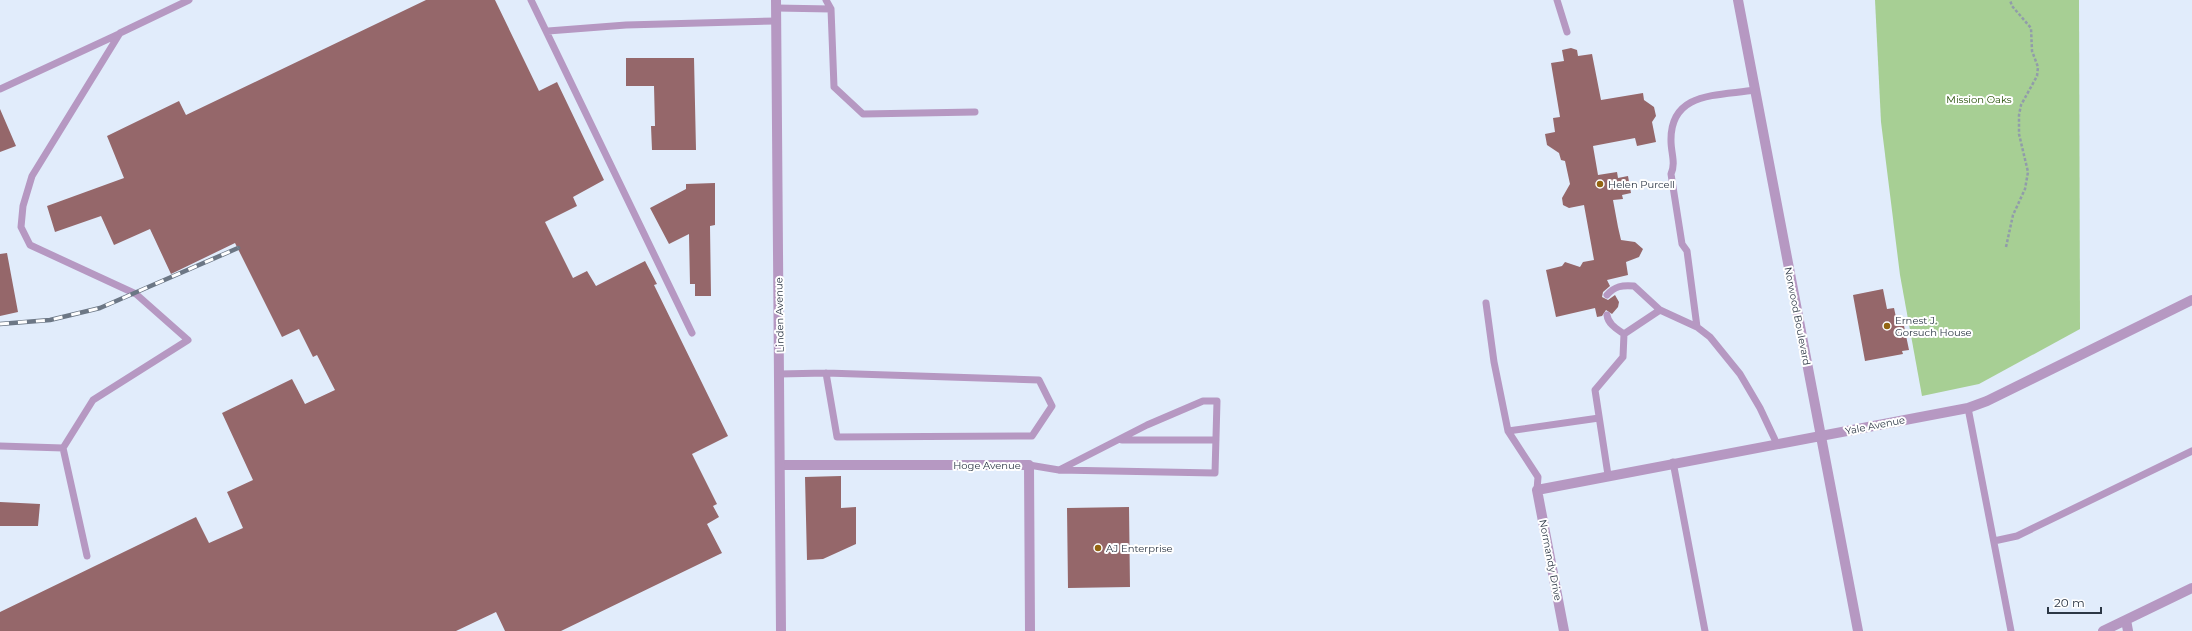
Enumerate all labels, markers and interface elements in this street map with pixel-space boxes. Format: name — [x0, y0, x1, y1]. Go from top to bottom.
park label: Mission Oaks — [1946, 93, 2012, 106]
place label: Helen Purcell — [1608, 178, 1675, 191]
marker: Helen Purcell — [1595, 179, 1605, 189]
street label: Norwood Boulevard — [1782, 266, 1813, 366]
street label: Linden Avenue — [772, 277, 787, 353]
place label: Ernest J. Gorsuch House — [1895, 314, 1972, 339]
marker: Ernest J. Gorsuch House — [1882, 321, 1892, 331]
street label: Yale Avenue — [1844, 413, 1906, 438]
street label: Hoge Avenue — [953, 459, 1021, 472]
street label: Normandy Drive — [1536, 518, 1565, 602]
place label: AJ Enterprise — [1106, 542, 1173, 555]
marker: AJ Enterprise — [1093, 543, 1103, 553]
scale bar — [2048, 589, 2101, 615]
text: 20 m — [2054, 595, 2085, 610]

